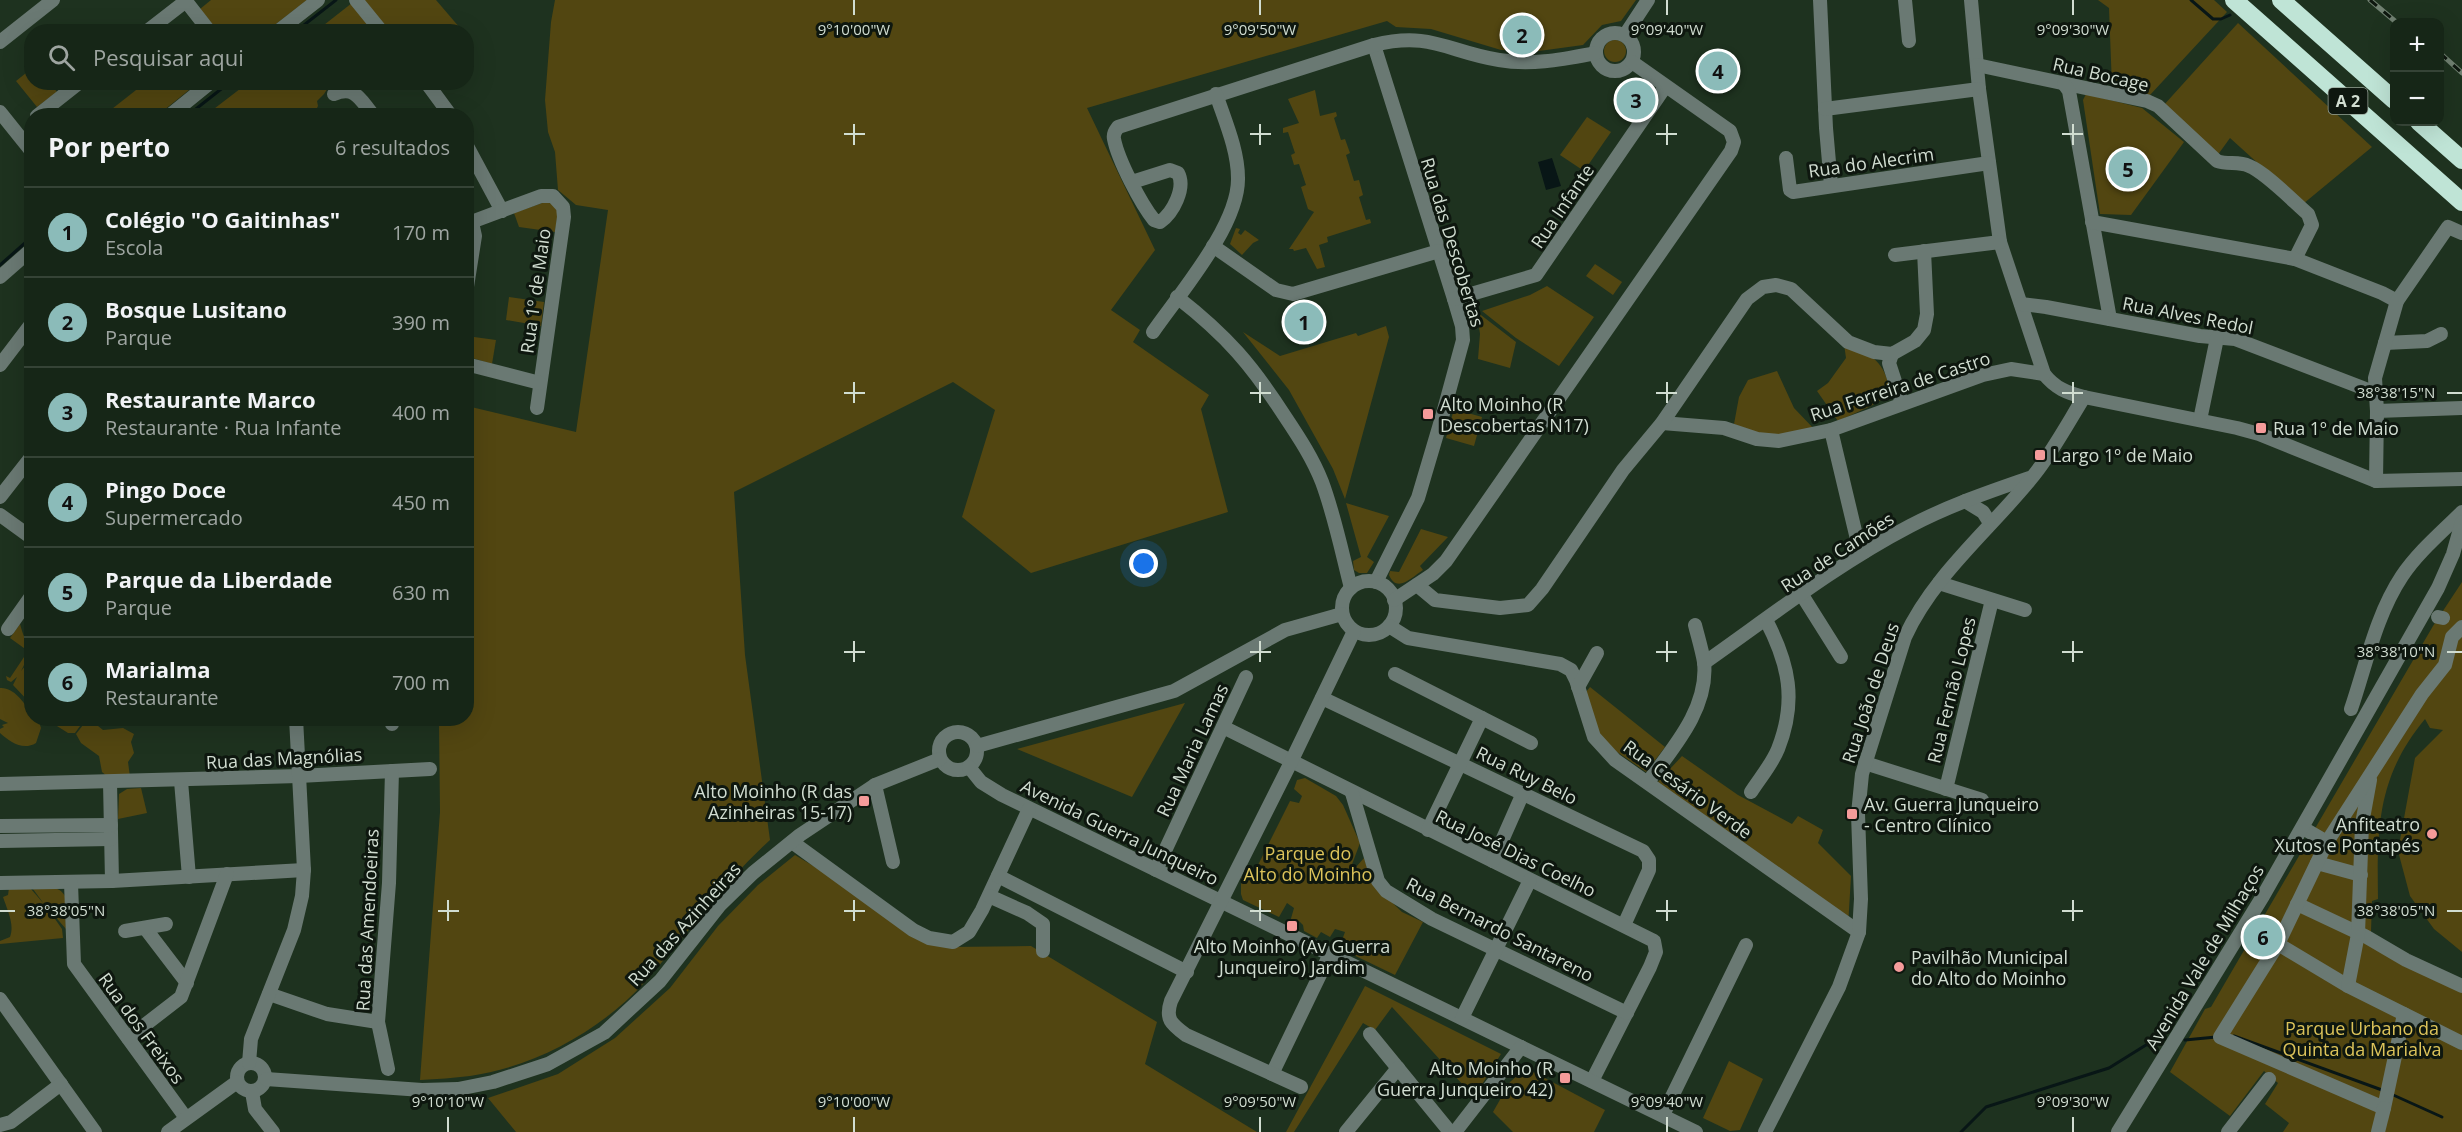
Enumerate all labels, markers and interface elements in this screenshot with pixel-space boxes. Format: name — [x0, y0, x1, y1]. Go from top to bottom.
pin: 2 — [1502, 12, 1541, 57]
map controls — [2390, 18, 2444, 126]
button: + — [2390, 18, 2444, 72]
text: 9°10'00"W — [818, 19, 890, 39]
text: 9°09'50"W — [1224, 19, 1296, 39]
text: 9°09'40"W — [1631, 19, 1703, 39]
text: 9°09'30"W — [2037, 19, 2109, 39]
search box — [24, 24, 474, 90]
icon: search — [45, 41, 78, 74]
text: Pesquisar aqui — [93, 42, 244, 72]
pin: 4 — [1698, 48, 1738, 94]
street label: Rua Bocage — [2051, 51, 2151, 97]
button: − — [2390, 72, 2444, 126]
pin: 3 — [1616, 78, 1656, 122]
road number: A 2 — [2328, 88, 2368, 114]
text: Por perto — [48, 129, 170, 165]
text: 6 resultados — [335, 134, 450, 161]
street label: Rua do Alecrim — [1807, 141, 1935, 183]
pin: 5 — [2108, 146, 2148, 192]
street label: Rua das Descobertas — [1416, 154, 1490, 330]
street label: Rua Infante — [1525, 159, 1599, 253]
text: Colégio "O Gaitinhas" — [105, 204, 340, 234]
text: 1 — [62, 219, 73, 246]
text: 170 m — [392, 219, 450, 246]
street label: Rua 1º de Maio — [514, 227, 556, 355]
text: Escola — [105, 234, 163, 261]
street label: Rua Alves Redol — [2121, 291, 2255, 339]
text: Bosque Lusitano — [105, 294, 287, 324]
pin: 1 — [1284, 300, 1324, 344]
text: 2 — [62, 309, 73, 336]
text: 390 m — [392, 309, 450, 336]
text: Parque — [105, 324, 172, 351]
street label: Rua Ferreira de Castro — [1807, 346, 1993, 426]
text: 38°38'15"N — [2357, 382, 2435, 402]
text: Restaurante Marco — [105, 384, 316, 414]
place label: Alto Moinho (R Descobertas N17) — [1440, 392, 1589, 437]
text: 3 — [62, 399, 73, 426]
text: 400 m — [392, 399, 450, 426]
marker: Alto Moinho (R Descobertas N17) — [1421, 407, 1435, 421]
text: Restaurante · Rua Infante — [105, 414, 341, 441]
place label: Rua 1º de Maio — [2273, 416, 2399, 440]
marker: Rua 1º de Maio — [2254, 421, 2268, 435]
place label: Largo 1º de Maio — [2052, 443, 2193, 467]
marker: Largo 1º de Maio — [2033, 448, 2047, 462]
text: Pingo Doce — [105, 474, 226, 504]
text: 4 — [62, 489, 73, 516]
text: 450 m — [392, 489, 450, 516]
text: Supermercado — [105, 504, 243, 531]
street label: Rua de Camões — [1776, 506, 1898, 598]
your location — [1129, 549, 1158, 578]
text: Parque da Liberdade — [105, 564, 332, 594]
text: 5 — [62, 579, 73, 606]
text: 630 m — [392, 579, 450, 606]
text: Parque — [105, 594, 172, 621]
street label: Rua Fernão Lopes — [1921, 614, 1981, 766]
street label: Rua João de Deus — [1836, 620, 1904, 766]
text: 38°38'10"N — [2357, 641, 2435, 661]
text: Marialma — [105, 654, 211, 684]
text: 6 — [62, 669, 73, 696]
text: 700 m — [392, 669, 450, 696]
street label: Rua Maria Lamas — [1151, 680, 1233, 820]
text: Restaurante — [105, 684, 219, 711]
street label: Rua Cesário Verde — [1619, 734, 1757, 844]
street label: Rua Ruy Belo — [1472, 740, 1582, 810]
street label: Rua das Magnólias — [205, 742, 363, 774]
street label: Avenida Guerra Junqueiro — [1017, 774, 1223, 890]
place label: Alto Moinho (R das Azinheiras 15-17) — [694, 779, 852, 824]
place label: Av. Guerra Junqueiro - Centro Clínico — [1864, 792, 2039, 837]
marker: Alto Moinho (R das Azinheiras 15-17) — [857, 794, 871, 808]
street label: Rua José Dias Coelho — [1432, 804, 1600, 902]
marker: Av. Guerra Junqueiro - Centro Clínico — [1845, 807, 1859, 821]
place label: Anfiteatro Xutos e Pontapés — [2274, 812, 2420, 857]
marker: Anfiteatro Xutos e Pontapés — [2425, 827, 2439, 841]
street label: Rua das Amendoeiras — [350, 828, 384, 1012]
park label: Parque do Alto do Moinho — [1244, 841, 1372, 886]
street label: Rua das Azinheiras — [622, 857, 746, 991]
street label: Avenida Vale de Milhaços — [2139, 860, 2269, 1054]
street label: Rua Bernardo Santareno — [1402, 871, 1598, 987]
text: 38°38'05"N — [27, 900, 105, 920]
text: 38°38'05"N — [2357, 900, 2435, 920]
pin: 6 — [2244, 914, 2282, 960]
marker: Alto Moinho (Av Guerra Junqueiro) Jardim — [1285, 919, 1299, 933]
place label: Alto Moinho (Av Guerra Junqueiro) Jardim — [1194, 934, 1390, 979]
place label: Pavilhão Municipal do Alto do Moinho — [1911, 945, 2068, 990]
marker: Pavilhão Municipal do Alto do Moinho — [1892, 960, 1906, 974]
street label: Rua dos Freixos — [93, 968, 191, 1088]
park label: Parque Urbano da Quinta da Marialva — [2282, 1016, 2442, 1061]
place label: Alto Moinho (R Guerra Junqueiro 42) — [1377, 1056, 1553, 1101]
marker: Alto Moinho (R Guerra Junqueiro 42) — [1558, 1071, 1572, 1085]
text: 9°10'10"W — [412, 1091, 484, 1111]
text: 9°10'00"W — [818, 1091, 890, 1111]
text: 9°09'50"W — [1224, 1091, 1296, 1111]
text: 9°09'40"W — [1631, 1091, 1703, 1111]
text: 9°09'30"W — [2037, 1091, 2109, 1111]

